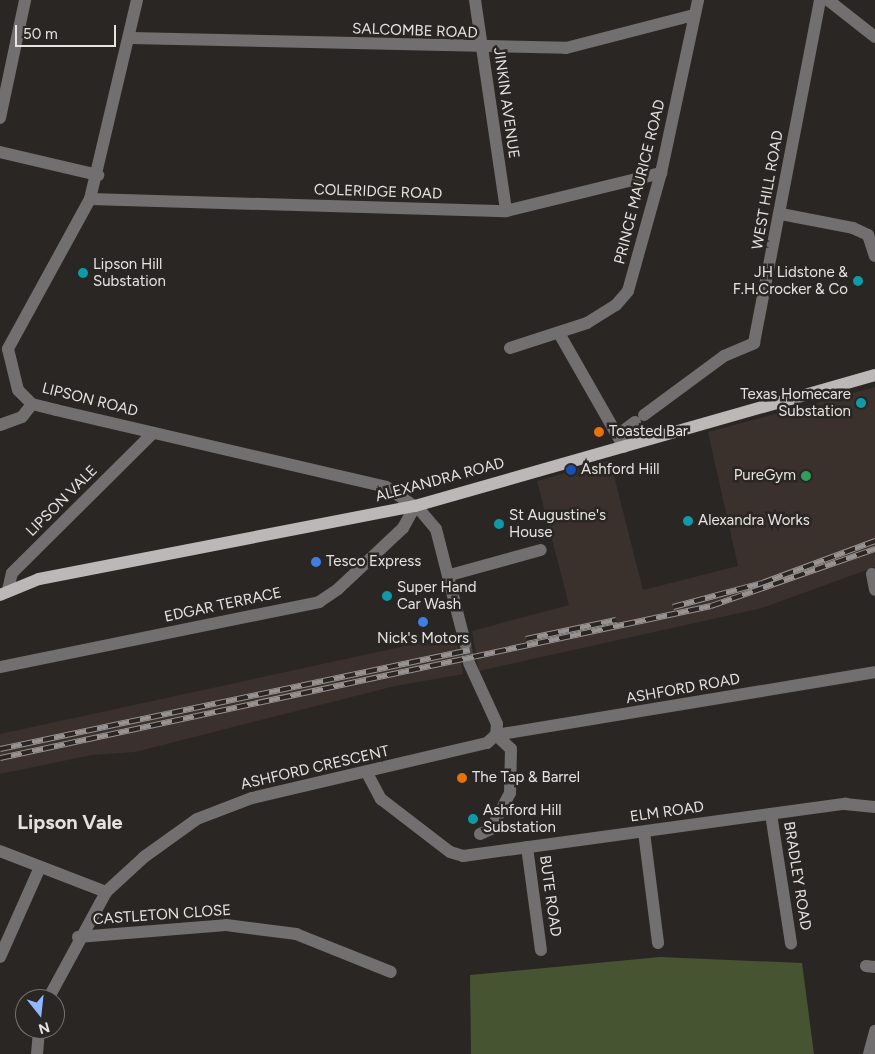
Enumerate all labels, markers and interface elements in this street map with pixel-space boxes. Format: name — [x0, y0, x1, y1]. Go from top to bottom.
scale bar — [18, 15, 119, 47]
street label: SALCOMBE ROAD — [352, 20, 478, 42]
text: 50 m — [23, 25, 58, 43]
street label: JINKIN AVENUE — [489, 46, 523, 160]
street label: PRINCE MAURICE ROAD — [611, 98, 669, 266]
street label: WEST HILL ROAD — [749, 129, 787, 251]
street label: COLERIDGE ROAD — [314, 181, 442, 203]
place label: Lipson Hill Substation — [93, 255, 166, 290]
place label: JH Lidstone & F.H.Crocker & Co — [733, 263, 848, 298]
marker: Lipson Hill Substation — [77, 267, 89, 279]
marker: JH Lidstone & F.H.Crocker & Co — [852, 275, 864, 287]
street label: LIPSON ROAD — [40, 379, 140, 421]
place label: Texas Homecare Substation — [740, 385, 851, 420]
marker: Texas Homecare Substation — [855, 397, 867, 409]
place label: Toasted Bar — [609, 423, 688, 441]
marker: Toasted Bar — [593, 426, 605, 438]
street label: ALEXANDRA ROAD — [373, 454, 507, 506]
place label: Ashford Hill — [581, 461, 660, 479]
street label: LIPSON VALE — [23, 462, 101, 540]
marker: Ashford Hill — [565, 464, 577, 476]
place label: PureGym — [734, 467, 796, 485]
marker: PureGym — [800, 470, 812, 482]
place label: St Augustine's House — [509, 506, 606, 541]
place label: Alexandra Works — [698, 512, 810, 530]
marker: Alexandra Works — [682, 515, 694, 527]
marker: St Augustine's House — [493, 518, 505, 530]
place label: Tesco Express — [326, 553, 421, 571]
marker: Tesco Express — [310, 556, 322, 568]
place label: Super Hand Car Wash — [397, 578, 476, 613]
street label: EDGAR TERRACE — [163, 584, 283, 626]
marker: Super Hand Car Wash — [381, 590, 393, 602]
marker: Nick's Motors — [417, 616, 429, 628]
place label: Nick's Motors — [377, 630, 469, 648]
street label: ASHFORD ROAD — [625, 670, 741, 708]
street label: ASHFORD CRESCENT — [239, 742, 391, 794]
place label: The Tap & Barrel — [472, 769, 580, 787]
marker: The Tap & Barrel — [456, 772, 468, 784]
street label: ELM ROAD — [629, 798, 705, 826]
place label: Ashford Hill Substation — [483, 801, 562, 836]
district label: Lipson Vale — [17, 810, 123, 834]
marker: Ashford Hill Substation — [467, 813, 479, 825]
street label: BRADLEY ROAD — [780, 820, 814, 932]
street label: BUTE ROAD — [535, 854, 565, 938]
street label: CASTLETON CLOSE — [92, 901, 232, 929]
north arrow — [15, 989, 65, 1039]
text: N — [36, 1018, 52, 1038]

